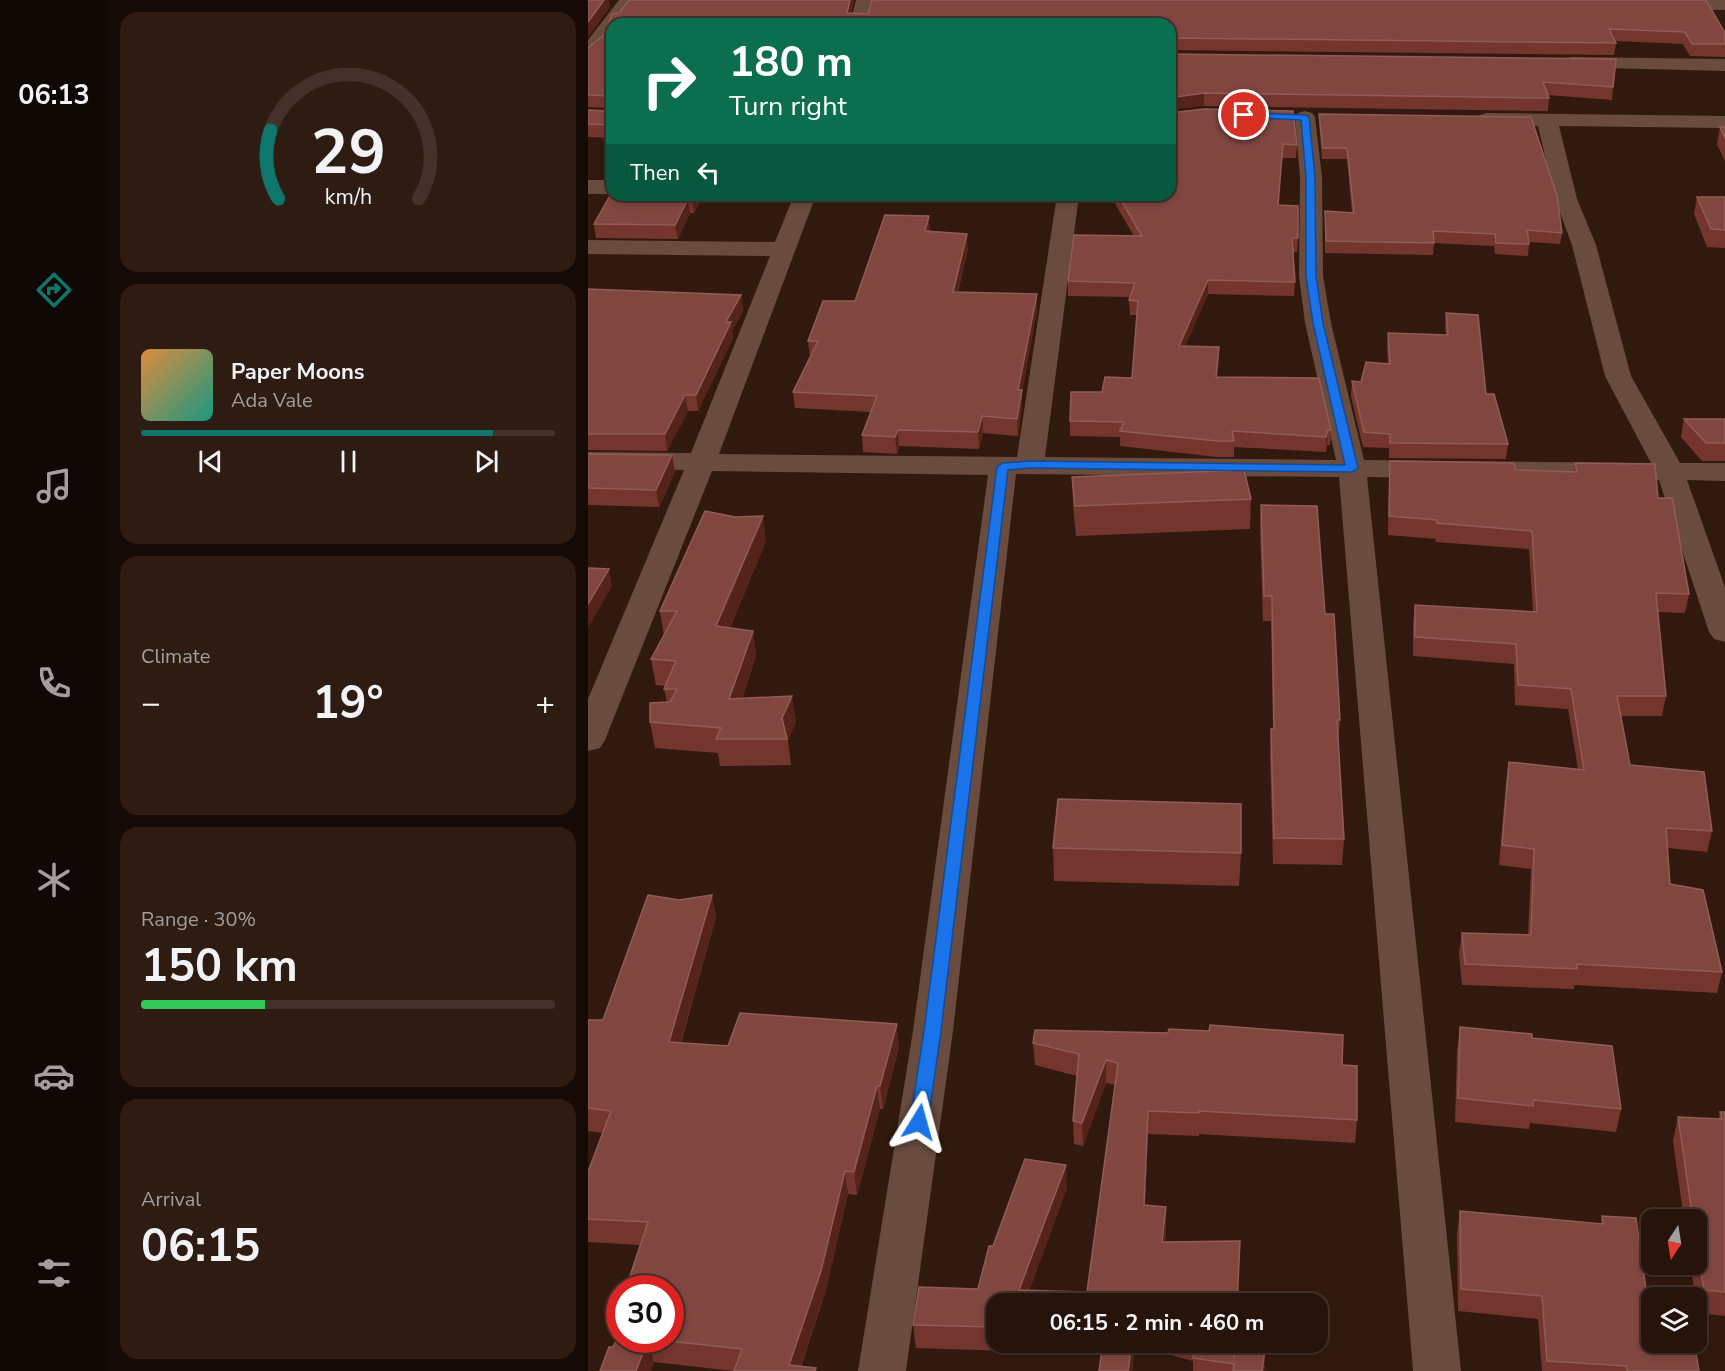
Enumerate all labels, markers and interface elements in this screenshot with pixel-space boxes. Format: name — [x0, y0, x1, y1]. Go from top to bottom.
text: 180 m — [729, 34, 853, 91]
icon: right — [630, 42, 708, 120]
text: 06:13 — [18, 77, 90, 114]
text: Turn right — [729, 88, 847, 125]
pin — [1218, 89, 1269, 140]
icon: arrive — [1227, 98, 1260, 131]
text: 29 — [311, 110, 385, 195]
icon: left — [692, 156, 725, 189]
text: Then — [630, 158, 680, 188]
text: km/h — [324, 182, 372, 212]
icon: directions — [33, 269, 75, 311]
text: Paper Moons — [231, 357, 365, 387]
text: Ada Vale — [231, 387, 313, 414]
icon: previous — [194, 445, 227, 478]
icon: pause — [332, 445, 365, 478]
icon: next — [470, 445, 503, 478]
icon: music — [33, 465, 75, 507]
text: Climate — [141, 643, 210, 670]
icon: phone — [33, 662, 75, 704]
text: 19° — [312, 673, 384, 734]
text: − — [141, 681, 161, 726]
text: + — [535, 681, 555, 726]
icon: climate — [33, 859, 75, 901]
text: Range · 30% — [141, 906, 256, 933]
text: 150 km — [141, 936, 298, 997]
icon: car — [33, 1055, 75, 1097]
position arrow — [887, 1090, 951, 1154]
text: Arrival — [141, 1186, 201, 1213]
north arrow — [1641, 1209, 1707, 1275]
map controls — [1641, 1209, 1707, 1353]
text: 06:15 — [141, 1216, 260, 1277]
icon: filters — [33, 1252, 75, 1294]
speed limit sign: 30 — [606, 1275, 684, 1353]
button: layers — [1641, 1287, 1707, 1353]
text: 06:15 · 2 min · 460 m — [1050, 1308, 1264, 1338]

